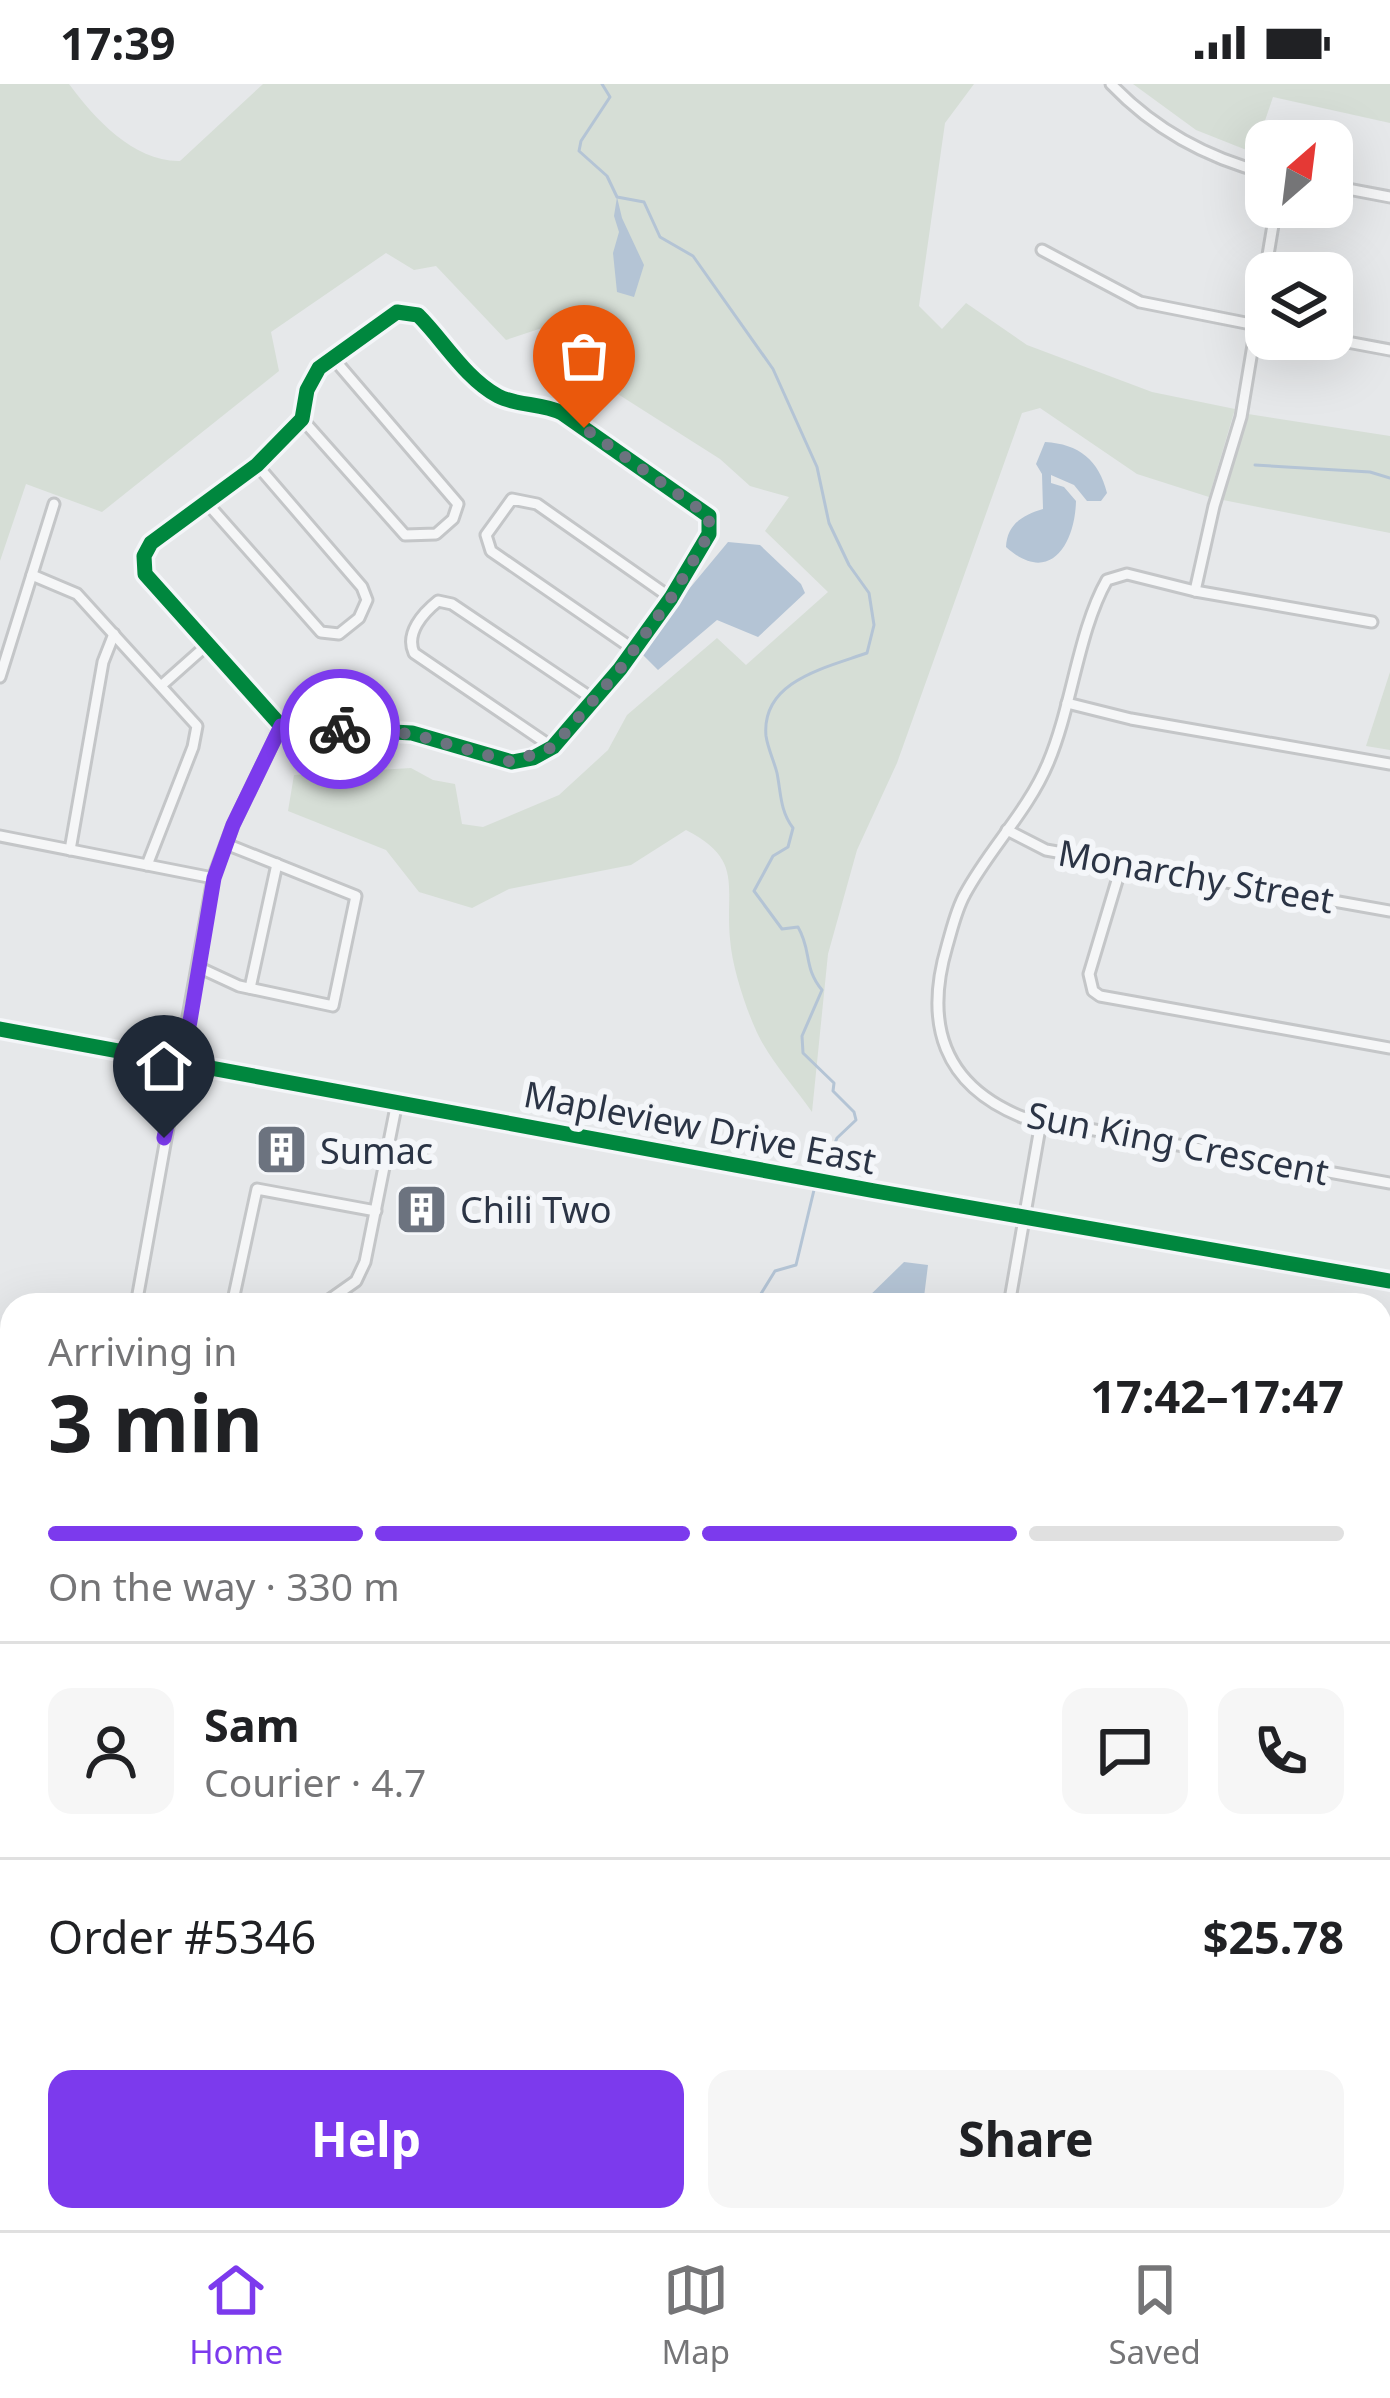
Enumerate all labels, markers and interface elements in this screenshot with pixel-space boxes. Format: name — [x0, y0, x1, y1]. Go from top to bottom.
text: 17:39 — [60, 12, 176, 73]
north arrow — [1245, 120, 1353, 228]
map controls — [1245, 120, 1353, 360]
button: layers — [1245, 252, 1353, 360]
pin — [533, 305, 635, 428]
icon: bag — [551, 323, 617, 389]
courier — [280, 669, 400, 789]
icon: bike — [307, 696, 373, 762]
street label: Monarchy Street — [1054, 828, 1338, 924]
pin — [113, 1015, 215, 1138]
icon: home — [131, 1033, 197, 1099]
street label: Mapleview Drive East — [520, 1069, 880, 1185]
street label: Sun King Crescent — [1023, 1090, 1333, 1196]
building icon: Sumac — [253, 1122, 309, 1178]
place label: Sumac — [320, 1126, 433, 1175]
building icon: Chili Two — [393, 1181, 449, 1237]
place label: Chili Two — [460, 1185, 612, 1234]
text: Arriving in — [48, 1324, 237, 1377]
text: 17:42–17:47 — [1090, 1365, 1344, 1426]
text: 3 min — [48, 1369, 263, 1475]
text: On the way · 330 m — [48, 1559, 400, 1612]
button: person — [48, 1688, 174, 1814]
button: chat — [1062, 1688, 1188, 1814]
button: phone — [1218, 1688, 1344, 1814]
text: Sam — [204, 1694, 300, 1755]
text: Courier · 4.7 — [204, 1755, 426, 1808]
text: Order #5346 — [48, 1906, 316, 1967]
text: $25.78 — [1203, 1906, 1344, 1967]
button: Help — [48, 2070, 684, 2208]
button: Share — [708, 2070, 1344, 2208]
tab: Home — [189, 2257, 283, 2374]
tab: Map — [661, 2257, 730, 2374]
tab: Saved — [1109, 2257, 1201, 2374]

